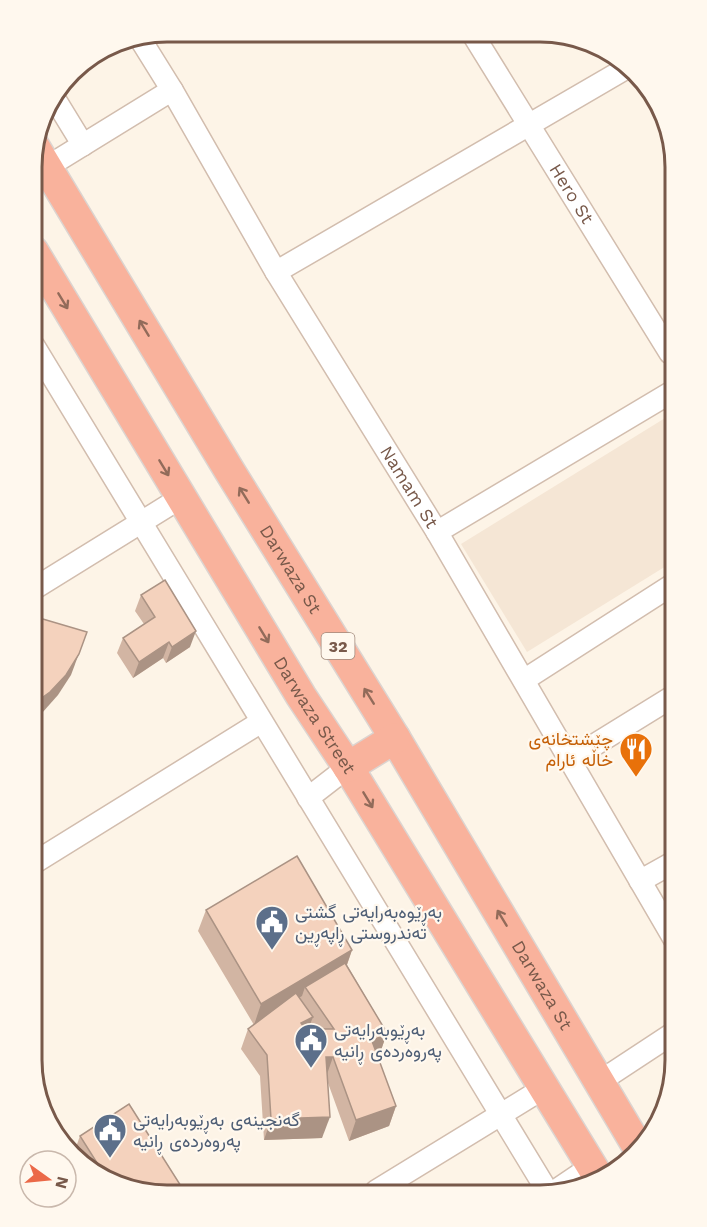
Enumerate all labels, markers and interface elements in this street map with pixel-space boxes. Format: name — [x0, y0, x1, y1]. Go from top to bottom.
street label: Hero St — [545, 160, 599, 228]
one-way arrow — [58, 292, 70, 309]
one-way arrow — [137, 320, 149, 337]
street label: Namam St — [376, 442, 443, 532]
one-way arrow — [158, 459, 170, 476]
one-way arrow — [238, 487, 250, 504]
street label: Darwaza St — [256, 521, 327, 618]
one-way arrow — [259, 626, 271, 643]
road number: 32 — [322, 633, 354, 659]
street label: Darwaza Street — [270, 652, 361, 778]
one-way arrow — [363, 688, 376, 705]
place label: چێشتخانەی خاڵە ئارام — [529, 728, 613, 772]
restaurant icon: چێشتخانەی خاڵە ئارام — [618, 731, 654, 778]
one-way arrow — [362, 791, 374, 808]
place label: بەڕێوەبەرایەتی گشتی تەندروستی ڕاپەڕین — [295, 901, 442, 947]
public building icon: بەڕێوەبەرایەتی گشتی تەندروستی ڕاپەڕین — [254, 904, 290, 951]
one-way arrow — [495, 910, 507, 927]
street label: Darwaza St — [508, 937, 577, 1034]
place label: بەڕێوبەرایەتی پەروەردەی ڕانیە — [334, 1019, 442, 1065]
public building icon: بەڕێوبەرایەتی پەروەردەی ڕانیە — [293, 1022, 329, 1069]
place label: گەنجینەی بەڕێوبەرایەتی پەروەردەی ڕانیە — [133, 1109, 300, 1155]
public building icon: گەنجینەی بەڕێوبەرایەتی پەروەردەی ڕانیە — [92, 1112, 128, 1159]
north arrow — [18, 1149, 78, 1209]
text: N — [51, 1175, 73, 1191]

